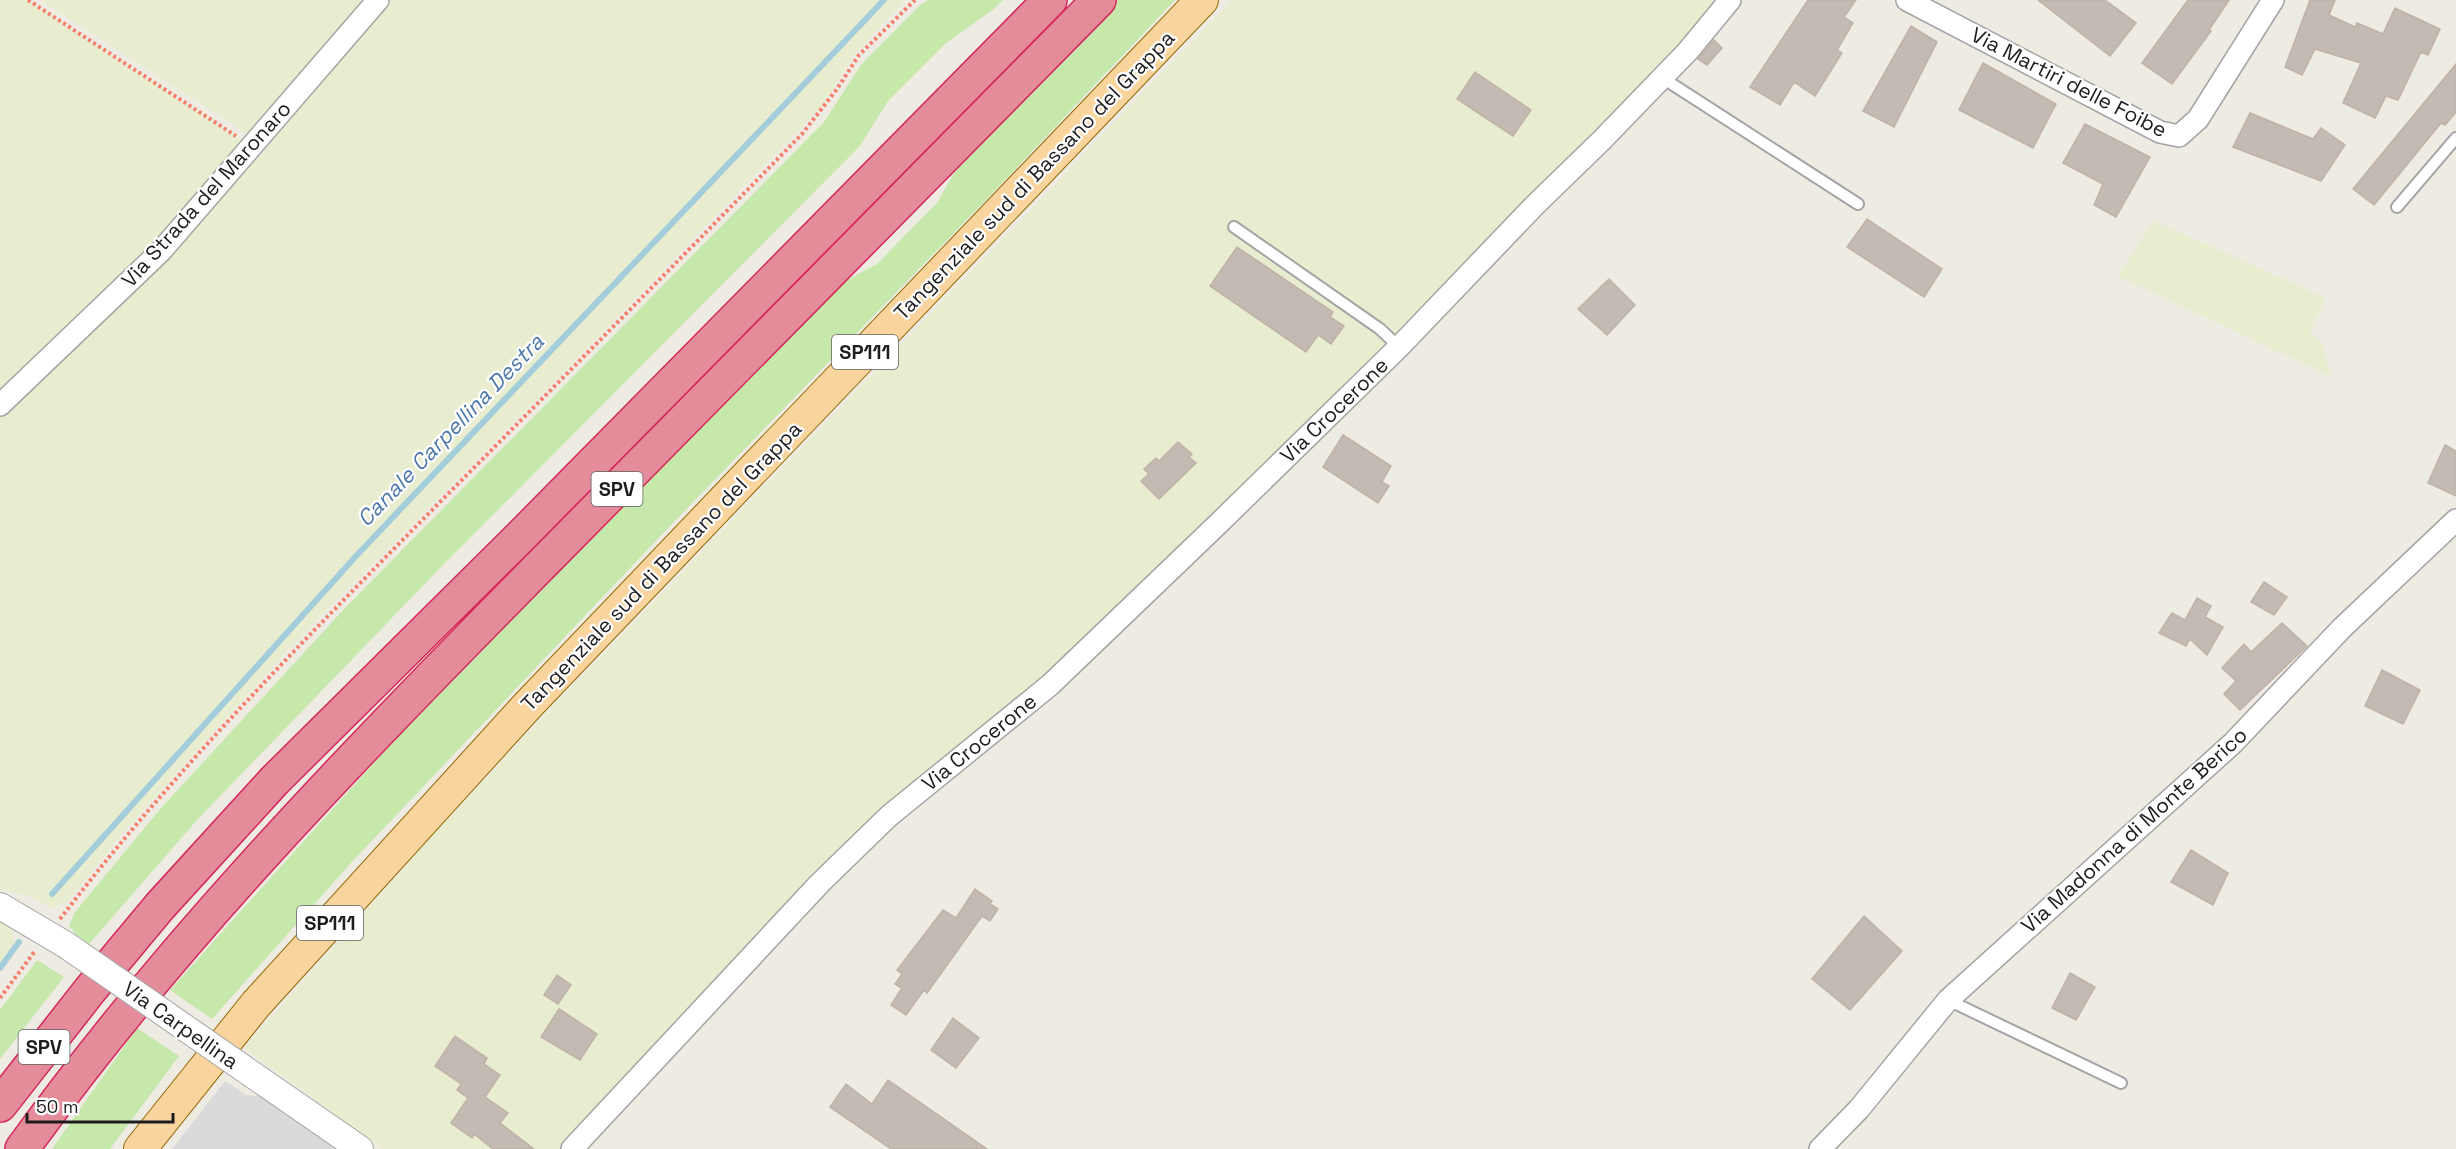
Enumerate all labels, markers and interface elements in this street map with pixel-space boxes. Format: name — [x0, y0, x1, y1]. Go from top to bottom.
street label: Via Martiri delle Foibe — [1966, 21, 2172, 143]
street label: Tangenziale sud di Bassano del Grappa — [888, 24, 1180, 326]
street label: Via Strada del Maronaro — [115, 95, 297, 293]
water label: Canale Carpellina Destra — [351, 328, 550, 532]
road number: SP111 — [832, 335, 898, 369]
street label: Via Crocerone — [1274, 352, 1394, 468]
street label: Tangenziale sud di Bassano del Grappa — [515, 415, 807, 717]
road number: SPV — [592, 472, 642, 506]
street label: Via Crocerone — [916, 687, 1042, 797]
street label: Via Madonna di Monte Berico — [2015, 721, 2253, 939]
road number: SP111 — [297, 906, 363, 940]
street label: Via Carpellina — [118, 975, 244, 1075]
road number: SPV — [18, 1030, 70, 1064]
scale bar — [27, 1086, 172, 1124]
text: 50 m — [36, 1095, 78, 1118]

